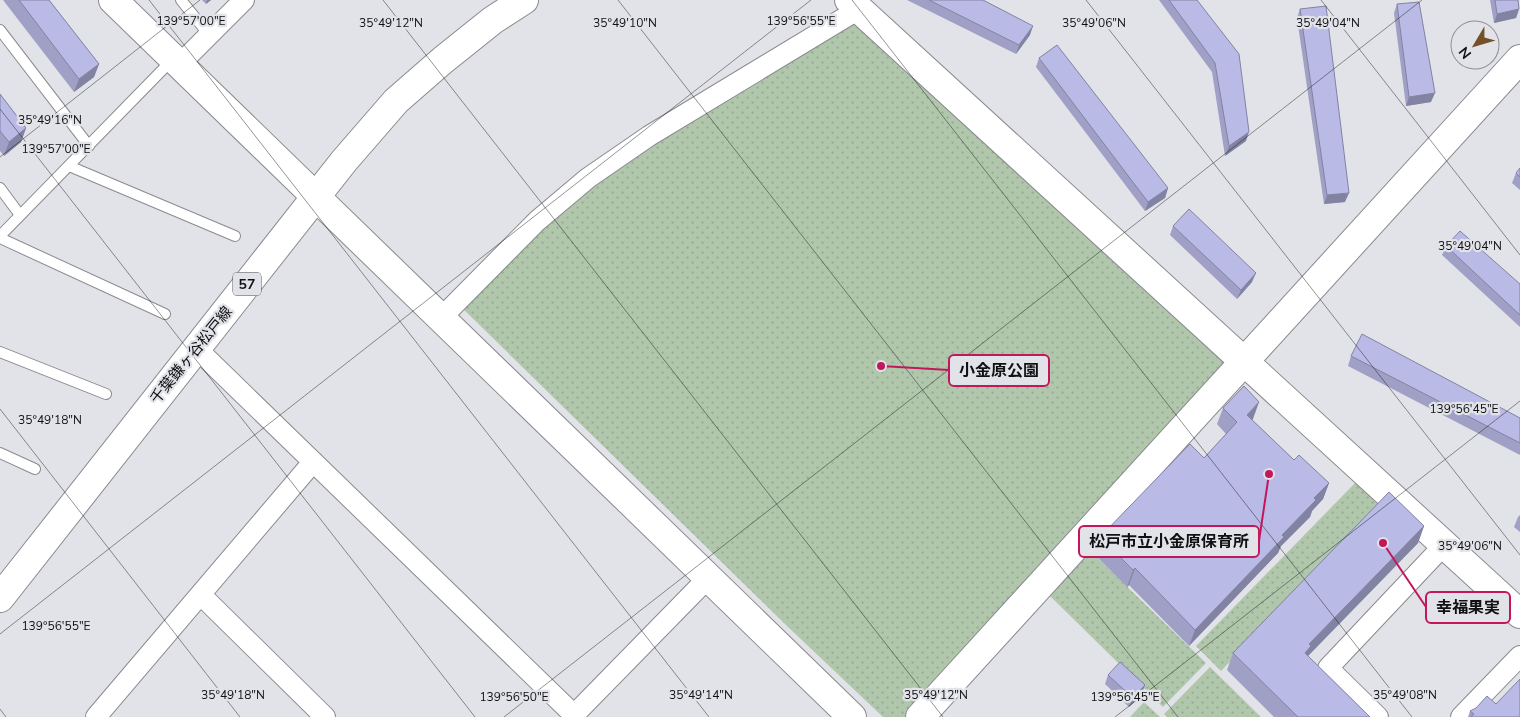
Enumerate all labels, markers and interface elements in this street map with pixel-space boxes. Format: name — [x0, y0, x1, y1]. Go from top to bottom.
text: 139°57'00"E — [156, 13, 226, 29]
text: 139°56'55"E — [766, 13, 836, 29]
text: 35°49'12"N — [359, 15, 423, 31]
text: 35°49'10"N — [593, 15, 657, 31]
text: 35°49'06"N — [1062, 15, 1126, 31]
text: 35°49'04"N — [1296, 15, 1360, 31]
north arrow — [1450, 20, 1500, 70]
text: N — [1454, 43, 1476, 63]
text: 35°49'16"N — [18, 112, 82, 128]
text: 139°57'00"E — [21, 141, 91, 157]
text: 35°49'04"N — [1438, 238, 1502, 254]
road number: 57 — [233, 272, 261, 296]
street label: 千葉鎌ヶ谷松戸線 — [145, 302, 237, 408]
callout: 小金原公園 — [949, 355, 1049, 386]
text: 小金原公園 — [959, 360, 1039, 382]
text: 139°56'45"E — [1429, 401, 1499, 417]
text: 35°49'18"N — [18, 412, 82, 428]
callout: 松戸市立小金原保育所 — [1079, 526, 1259, 557]
text: 松戸市立小金原保育所 — [1089, 531, 1249, 553]
text: 35°49'06"N — [1438, 538, 1502, 554]
callout: 幸福果実 — [1426, 592, 1510, 623]
text: 幸福果実 — [1436, 597, 1500, 619]
text: 139°56'55"E — [21, 618, 91, 634]
text: 35°49'18"N — [201, 687, 265, 703]
text: 35°49'14"N — [669, 687, 733, 703]
text: 35°49'12"N — [904, 687, 968, 703]
text: 35°49'08"N — [1373, 687, 1437, 703]
text: 139°56'50"E — [479, 689, 549, 705]
text: 139°56'45"E — [1090, 689, 1160, 705]

